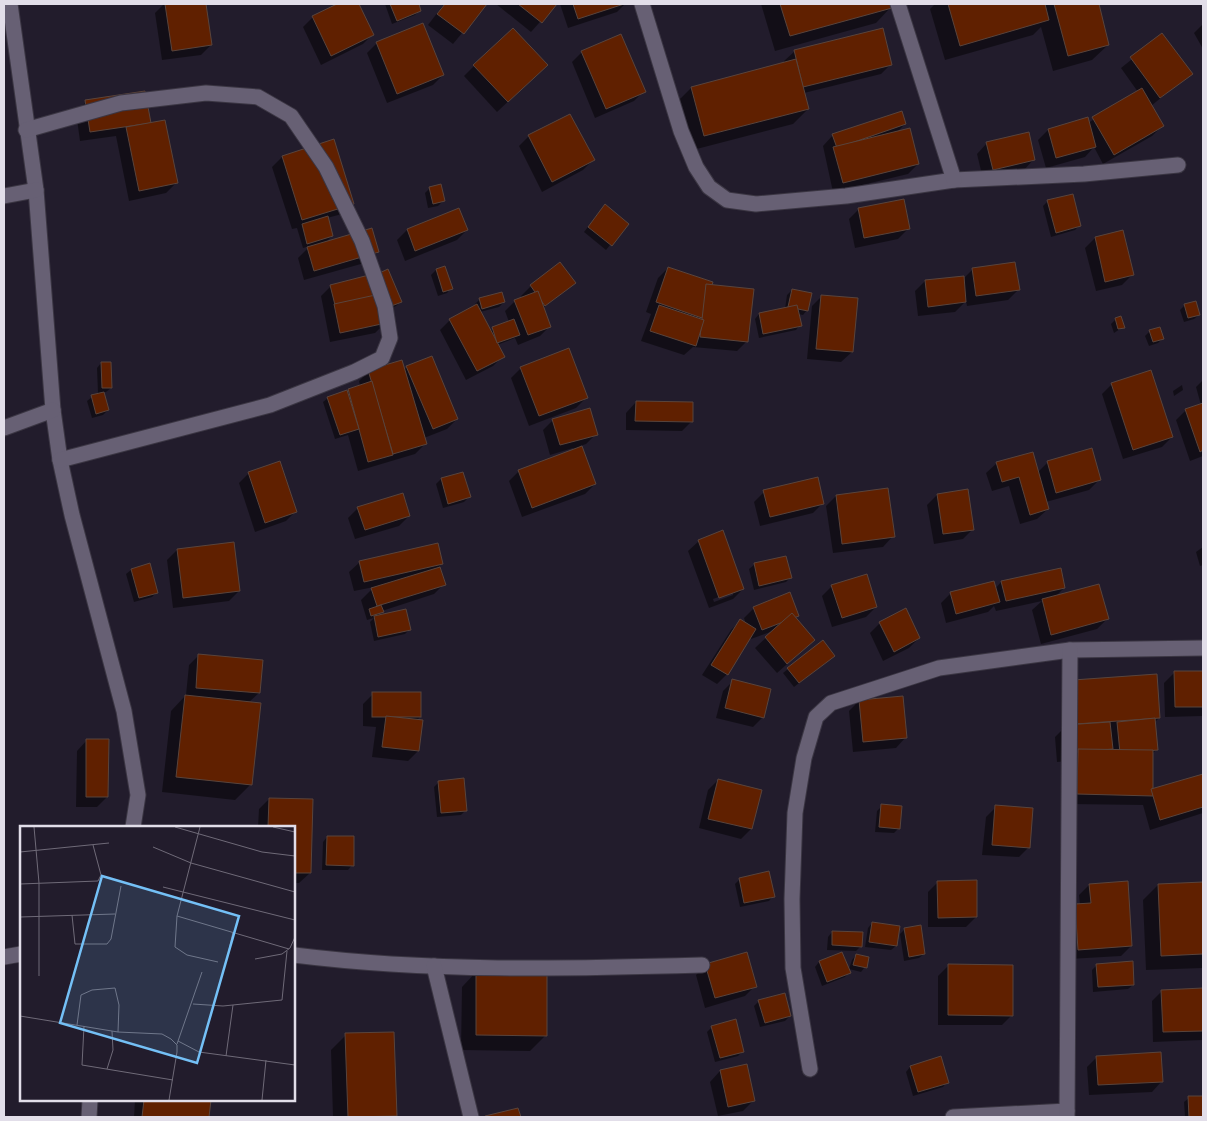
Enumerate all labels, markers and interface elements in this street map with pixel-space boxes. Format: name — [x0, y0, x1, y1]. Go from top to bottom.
inset map — [20, 826, 295, 1101]

